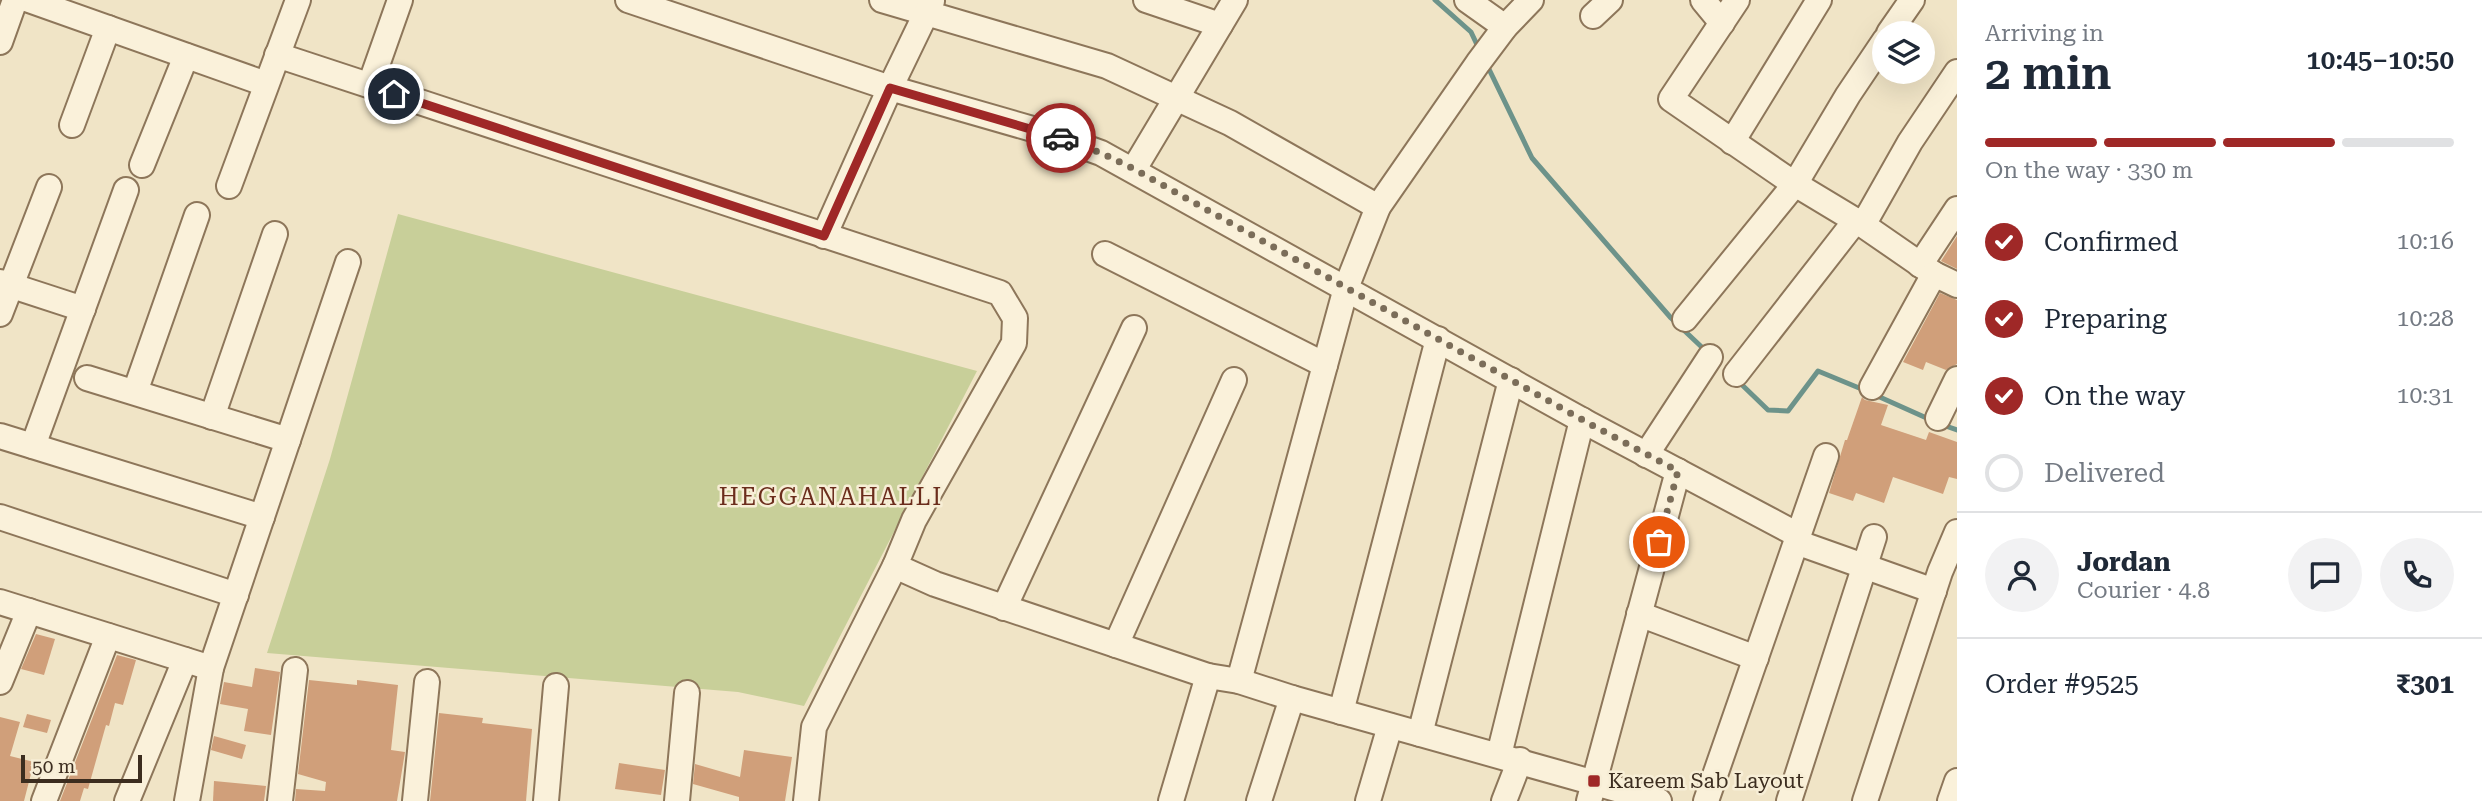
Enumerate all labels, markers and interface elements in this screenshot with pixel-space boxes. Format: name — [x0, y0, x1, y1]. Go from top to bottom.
text: Arriving in — [1985, 20, 2104, 47]
map controls — [1872, 21, 1935, 84]
button: layers — [1872, 21, 1935, 84]
text: 10:45–10:50 — [2306, 45, 2454, 75]
text: 2 min — [1985, 46, 2112, 100]
pin — [364, 64, 424, 124]
icon: home — [375, 75, 413, 113]
courier — [1026, 103, 1096, 173]
icon: car — [1042, 119, 1080, 157]
text: On the way · 330 m — [1985, 157, 2193, 184]
icon: check — [1985, 223, 2023, 261]
text: Confirmed — [2044, 227, 2179, 257]
text: 10:16 — [2397, 228, 2454, 255]
icon: check — [1985, 300, 2023, 338]
text: Preparing — [2044, 304, 2167, 334]
text: 10:28 — [2397, 305, 2454, 332]
icon: check — [1985, 377, 2023, 415]
text: On the way — [2044, 381, 2185, 411]
text: 10:31 — [2397, 382, 2454, 409]
text: Delivered — [2044, 458, 2165, 488]
district label: HEGGANAHALLI — [719, 483, 943, 511]
pin — [1629, 512, 1689, 572]
icon: bag — [1640, 523, 1678, 561]
button: person — [1985, 538, 2059, 612]
button: chat — [2288, 538, 2362, 612]
button: phone — [2380, 538, 2454, 612]
text: Jordan — [2077, 547, 2171, 577]
text: Courier · 4.8 — [2077, 577, 2210, 604]
text: Order #9525 — [1985, 669, 2139, 699]
text: ₹301 — [2396, 669, 2454, 699]
scale bar — [21, 752, 142, 784]
text: 50 m — [32, 755, 75, 778]
place label: Kareem Sab Layout — [1608, 769, 1804, 793]
marker: Kareem Sab Layout — [1586, 773, 1602, 789]

